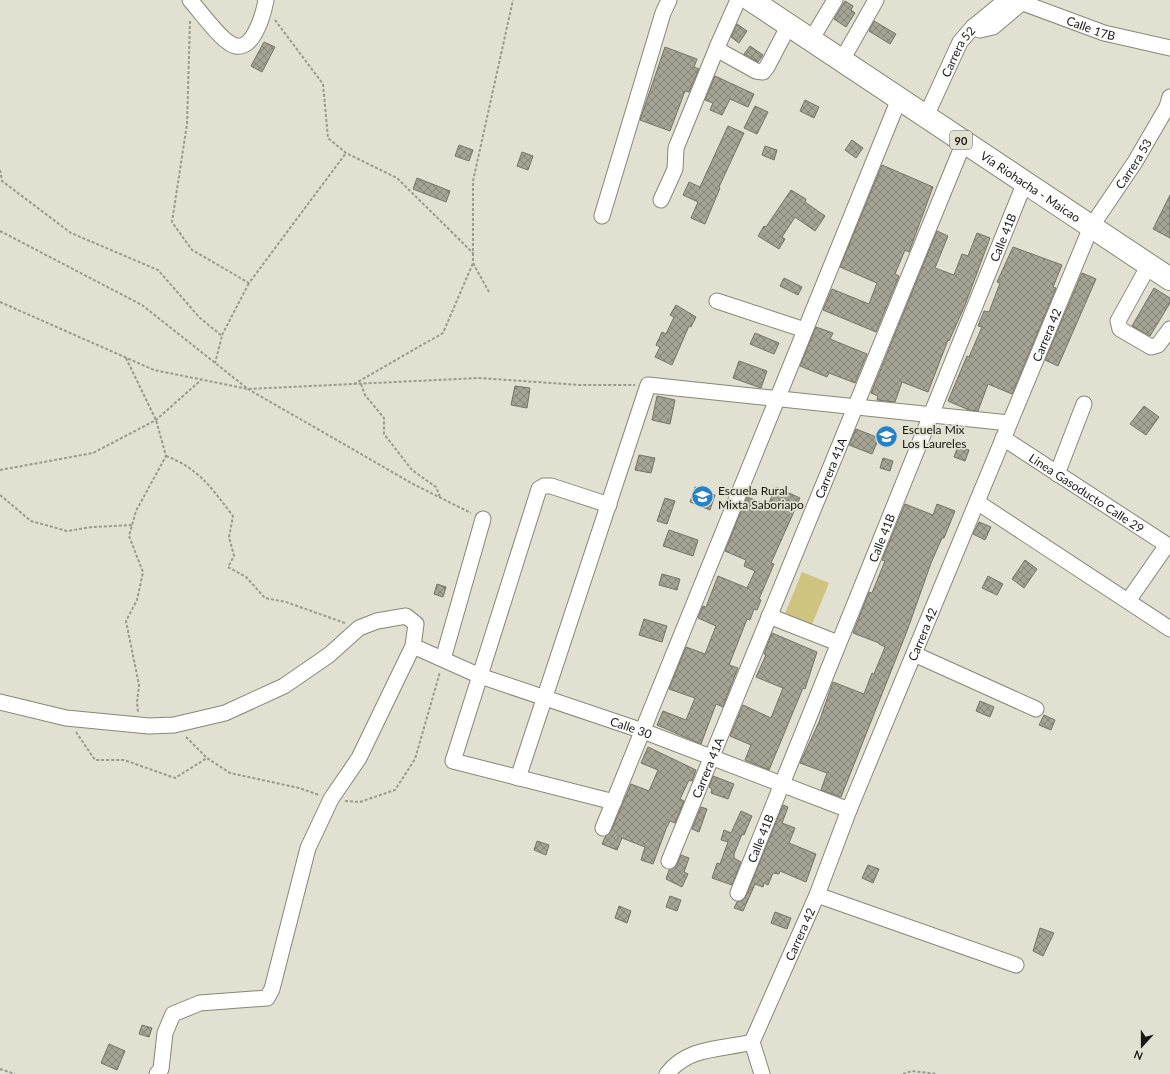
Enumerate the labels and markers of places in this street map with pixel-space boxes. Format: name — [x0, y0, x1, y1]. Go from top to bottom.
place label: Escuela Mix Los Laureles — [902, 422, 966, 451]
school or university icon: Escuela Mix Los Laureles — [874, 423, 900, 449]
place label: Escuela Rural Mixta Saboriapo — [718, 483, 804, 512]
school or university icon: Escuela Rural Mixta Saboriapo — [689, 484, 715, 510]

